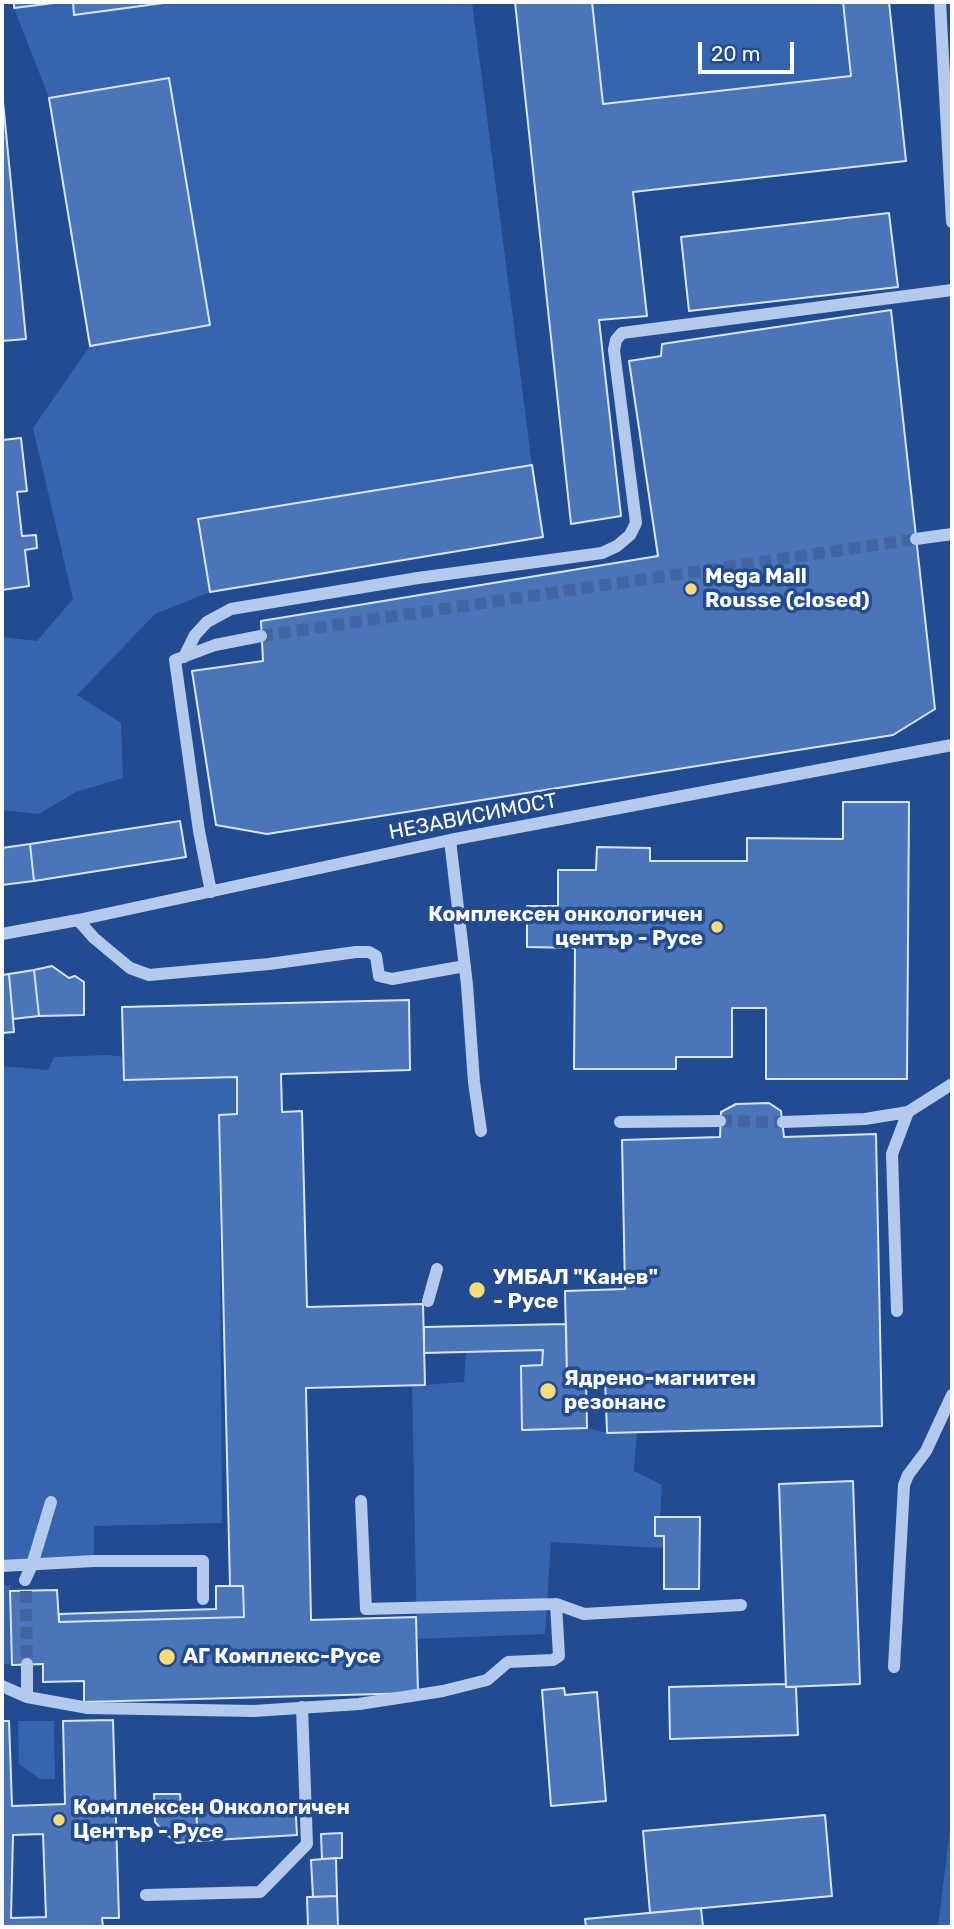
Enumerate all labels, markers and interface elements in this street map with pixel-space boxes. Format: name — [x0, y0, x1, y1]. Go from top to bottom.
scale bar — [702, 28, 798, 72]
text: 20 m — [711, 41, 760, 66]
place label: Mega Mall Rousse (closed) — [705, 564, 870, 614]
marker: Mega Mall Rousse (closed) — [683, 581, 699, 597]
street label: НЕЗАВИСИМОСТ — [387, 788, 559, 846]
place label: Комплексен онкологичен център - Русе — [428, 902, 703, 952]
marker: Комплексен онкологичен център - Русе — [709, 919, 725, 935]
place label: УМБАЛ "Канев" - Русе — [493, 1265, 658, 1315]
marker: УМБАЛ "Канев" - Русе — [467, 1280, 487, 1300]
place label: Ядрено-магнитен резонанс — [564, 1366, 756, 1416]
marker: Ядрено-магнитен резонанс — [538, 1381, 558, 1401]
place label: АГ Комплекс-Русе — [183, 1644, 381, 1670]
marker: АГ Комплекс-Русе — [157, 1647, 177, 1667]
place label: Комплексен Онкологичен Център - Русе — [73, 1795, 350, 1845]
marker: Комплексен Онкологичен Център - Русе — [51, 1812, 67, 1828]

